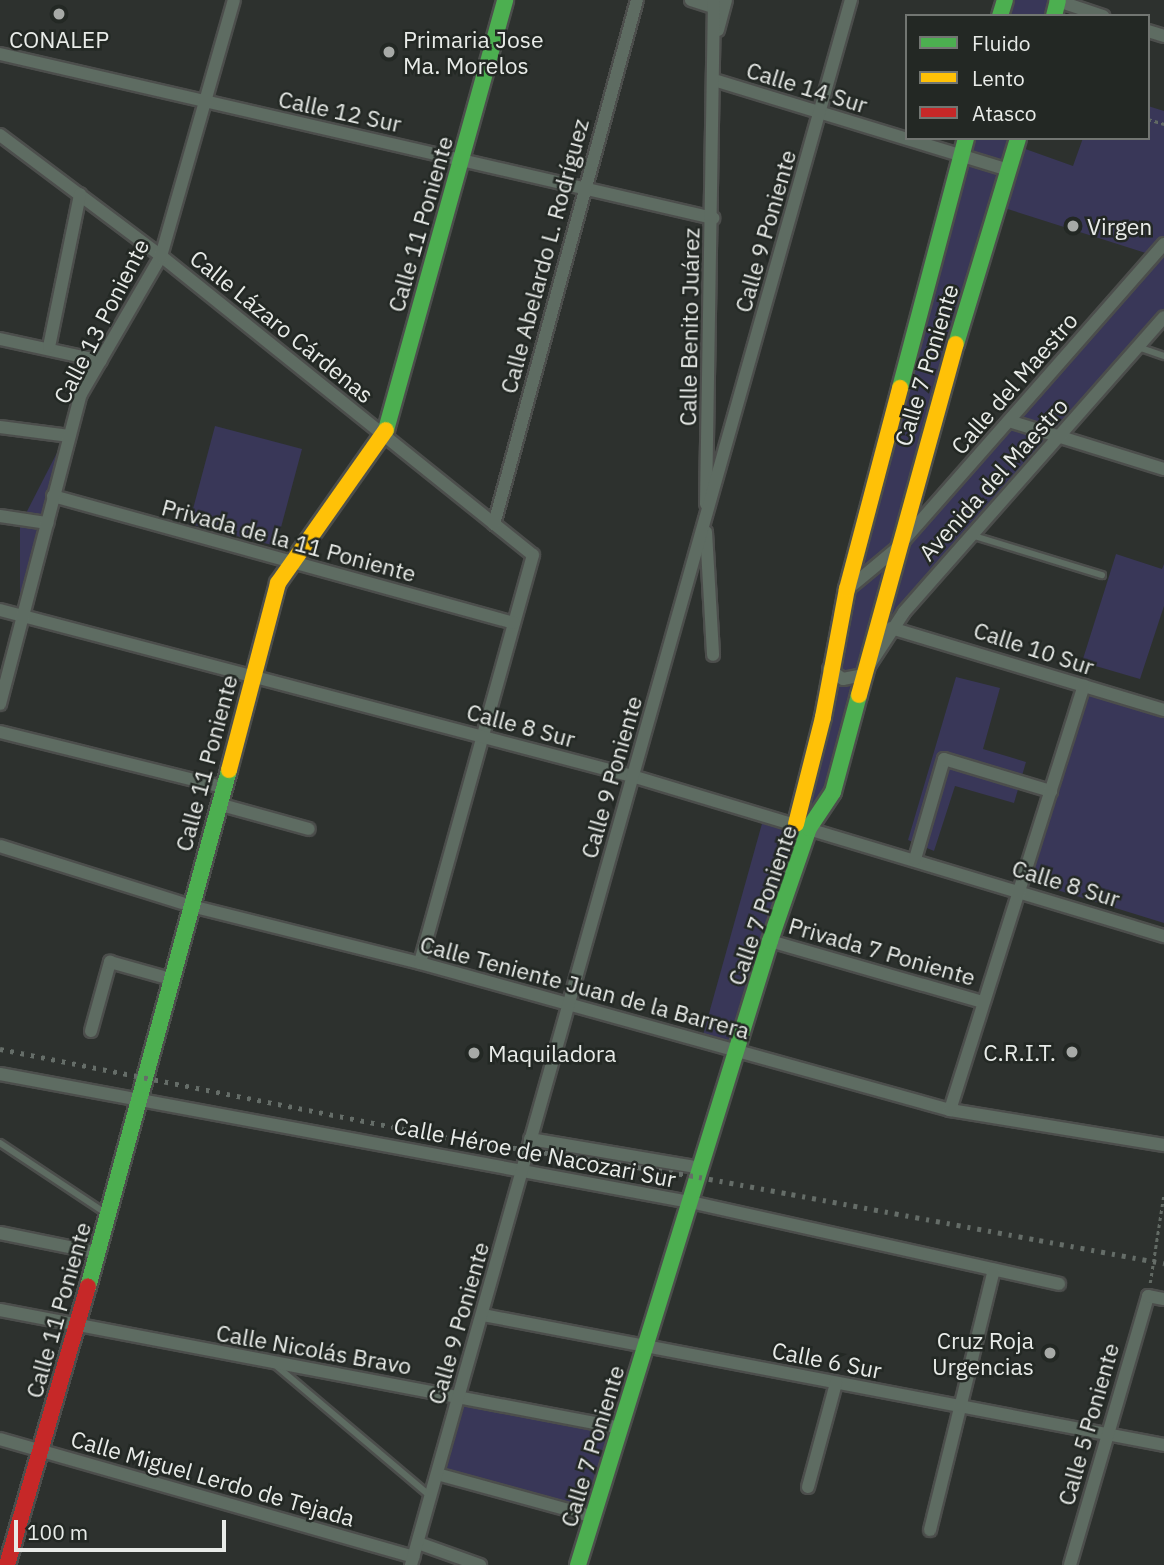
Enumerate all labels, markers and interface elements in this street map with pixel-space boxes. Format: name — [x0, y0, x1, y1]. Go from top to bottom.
marker: CONALEP — [51, 6, 67, 22]
legend — [905, 14, 1150, 140]
place label: CONALEP — [9, 25, 109, 53]
place label: Primaria Jose Ma. Morelos — [403, 25, 544, 79]
text: Fluido — [972, 29, 1031, 57]
marker: Primaria Jose Ma. Morelos — [381, 44, 397, 60]
street label: Calle 14 Sur — [743, 56, 871, 118]
text: Lento — [972, 64, 1025, 92]
street label: Calle 12 Sur — [276, 85, 404, 137]
text: Atasco — [972, 99, 1036, 127]
street label: Calle Abelardo L. Rodríguez — [494, 116, 594, 396]
street label: Calle 11 Poniente — [382, 133, 458, 315]
street label: Calle 9 Poniente — [729, 147, 801, 315]
place label: Virgen — [1087, 212, 1152, 240]
marker: Virgen — [1065, 218, 1081, 234]
street label: Calle Benito Juárez — [673, 228, 705, 426]
street label: Calle 13 Poniente — [48, 234, 154, 408]
street label: Calle Lázaro Cárdenas — [185, 244, 379, 408]
street label: Calle 7 Poniente — [888, 281, 964, 449]
street label: Calle del Maestro — [945, 307, 1083, 459]
street label: Avenida del Maestro — [913, 392, 1073, 566]
street label: Privada de la 11 Poniente — [159, 493, 419, 587]
street label: Calle 10 Sur — [970, 616, 1098, 680]
street label: Calle 11 Poniente — [169, 672, 243, 854]
street label: Calle 9 Poniente — [575, 693, 647, 861]
street label: Calle 8 Sur — [464, 697, 578, 753]
street label: Calle 7 Poniente — [722, 821, 802, 989]
street label: Calle 8 Sur — [1009, 854, 1123, 912]
street label: Privada 7 Poniente — [785, 911, 979, 991]
street label: Calle Teniente Juan de la Barrera — [417, 930, 753, 1044]
place label: C.R.I.T. — [983, 1038, 1056, 1066]
place label: Maquiladora — [488, 1039, 617, 1067]
marker: C.R.I.T. — [1062, 1042, 1082, 1062]
marker: Maquiladora — [466, 1045, 482, 1061]
street label: Calle Héroe de Nacozari Sur — [392, 1111, 678, 1193]
street label: Calle 11 Poniente — [20, 1219, 96, 1401]
street label: Calle 9 Poniente — [422, 1239, 494, 1407]
street label: Calle Nicolás Bravo — [214, 1318, 414, 1380]
place label: Cruz Roja Urgencias — [932, 1326, 1034, 1380]
street label: Calle 6 Sur — [770, 1336, 884, 1384]
street label: Calle 5 Poniente — [1052, 1340, 1124, 1508]
marker: Cruz Roja Urgencias — [1040, 1343, 1060, 1363]
street label: Calle 7 Poniente — [554, 1362, 630, 1530]
street label: Calle Miguel Lerdo de Tejada — [68, 1424, 358, 1532]
scale bar — [18, 1506, 229, 1550]
text: 100 m — [27, 1518, 88, 1546]

